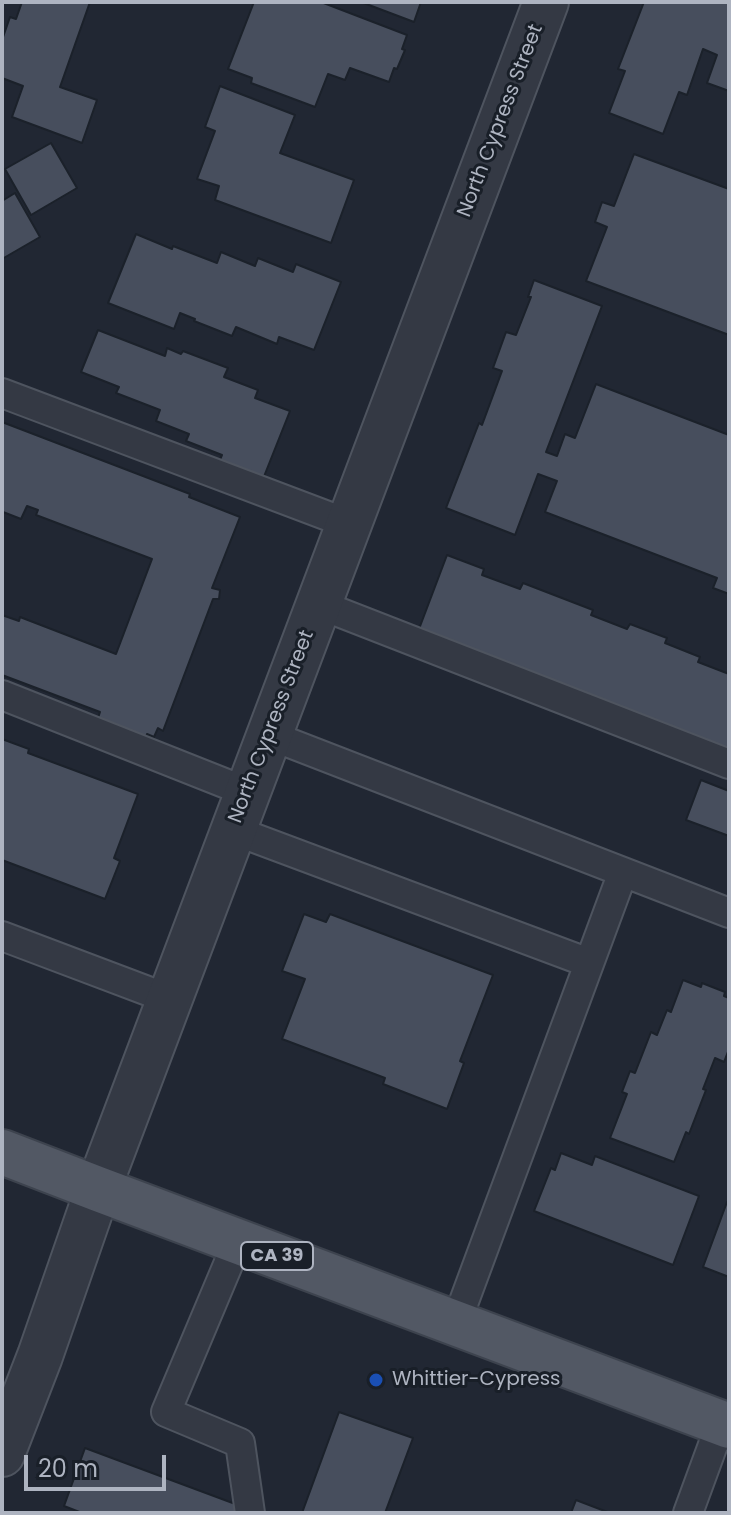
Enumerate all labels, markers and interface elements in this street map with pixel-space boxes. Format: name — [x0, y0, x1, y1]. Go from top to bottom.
street label: North Cypress Street — [453, 21, 549, 221]
street label: North Cypress Street — [224, 627, 320, 827]
road number: CA 39 — [241, 1242, 313, 1270]
place label: Whittier-Cypress — [392, 1368, 561, 1392]
marker: Whittier-Cypress — [367, 1371, 385, 1389]
scale bar — [28, 1439, 170, 1489]
text: 20 m — [38, 1452, 98, 1485]

